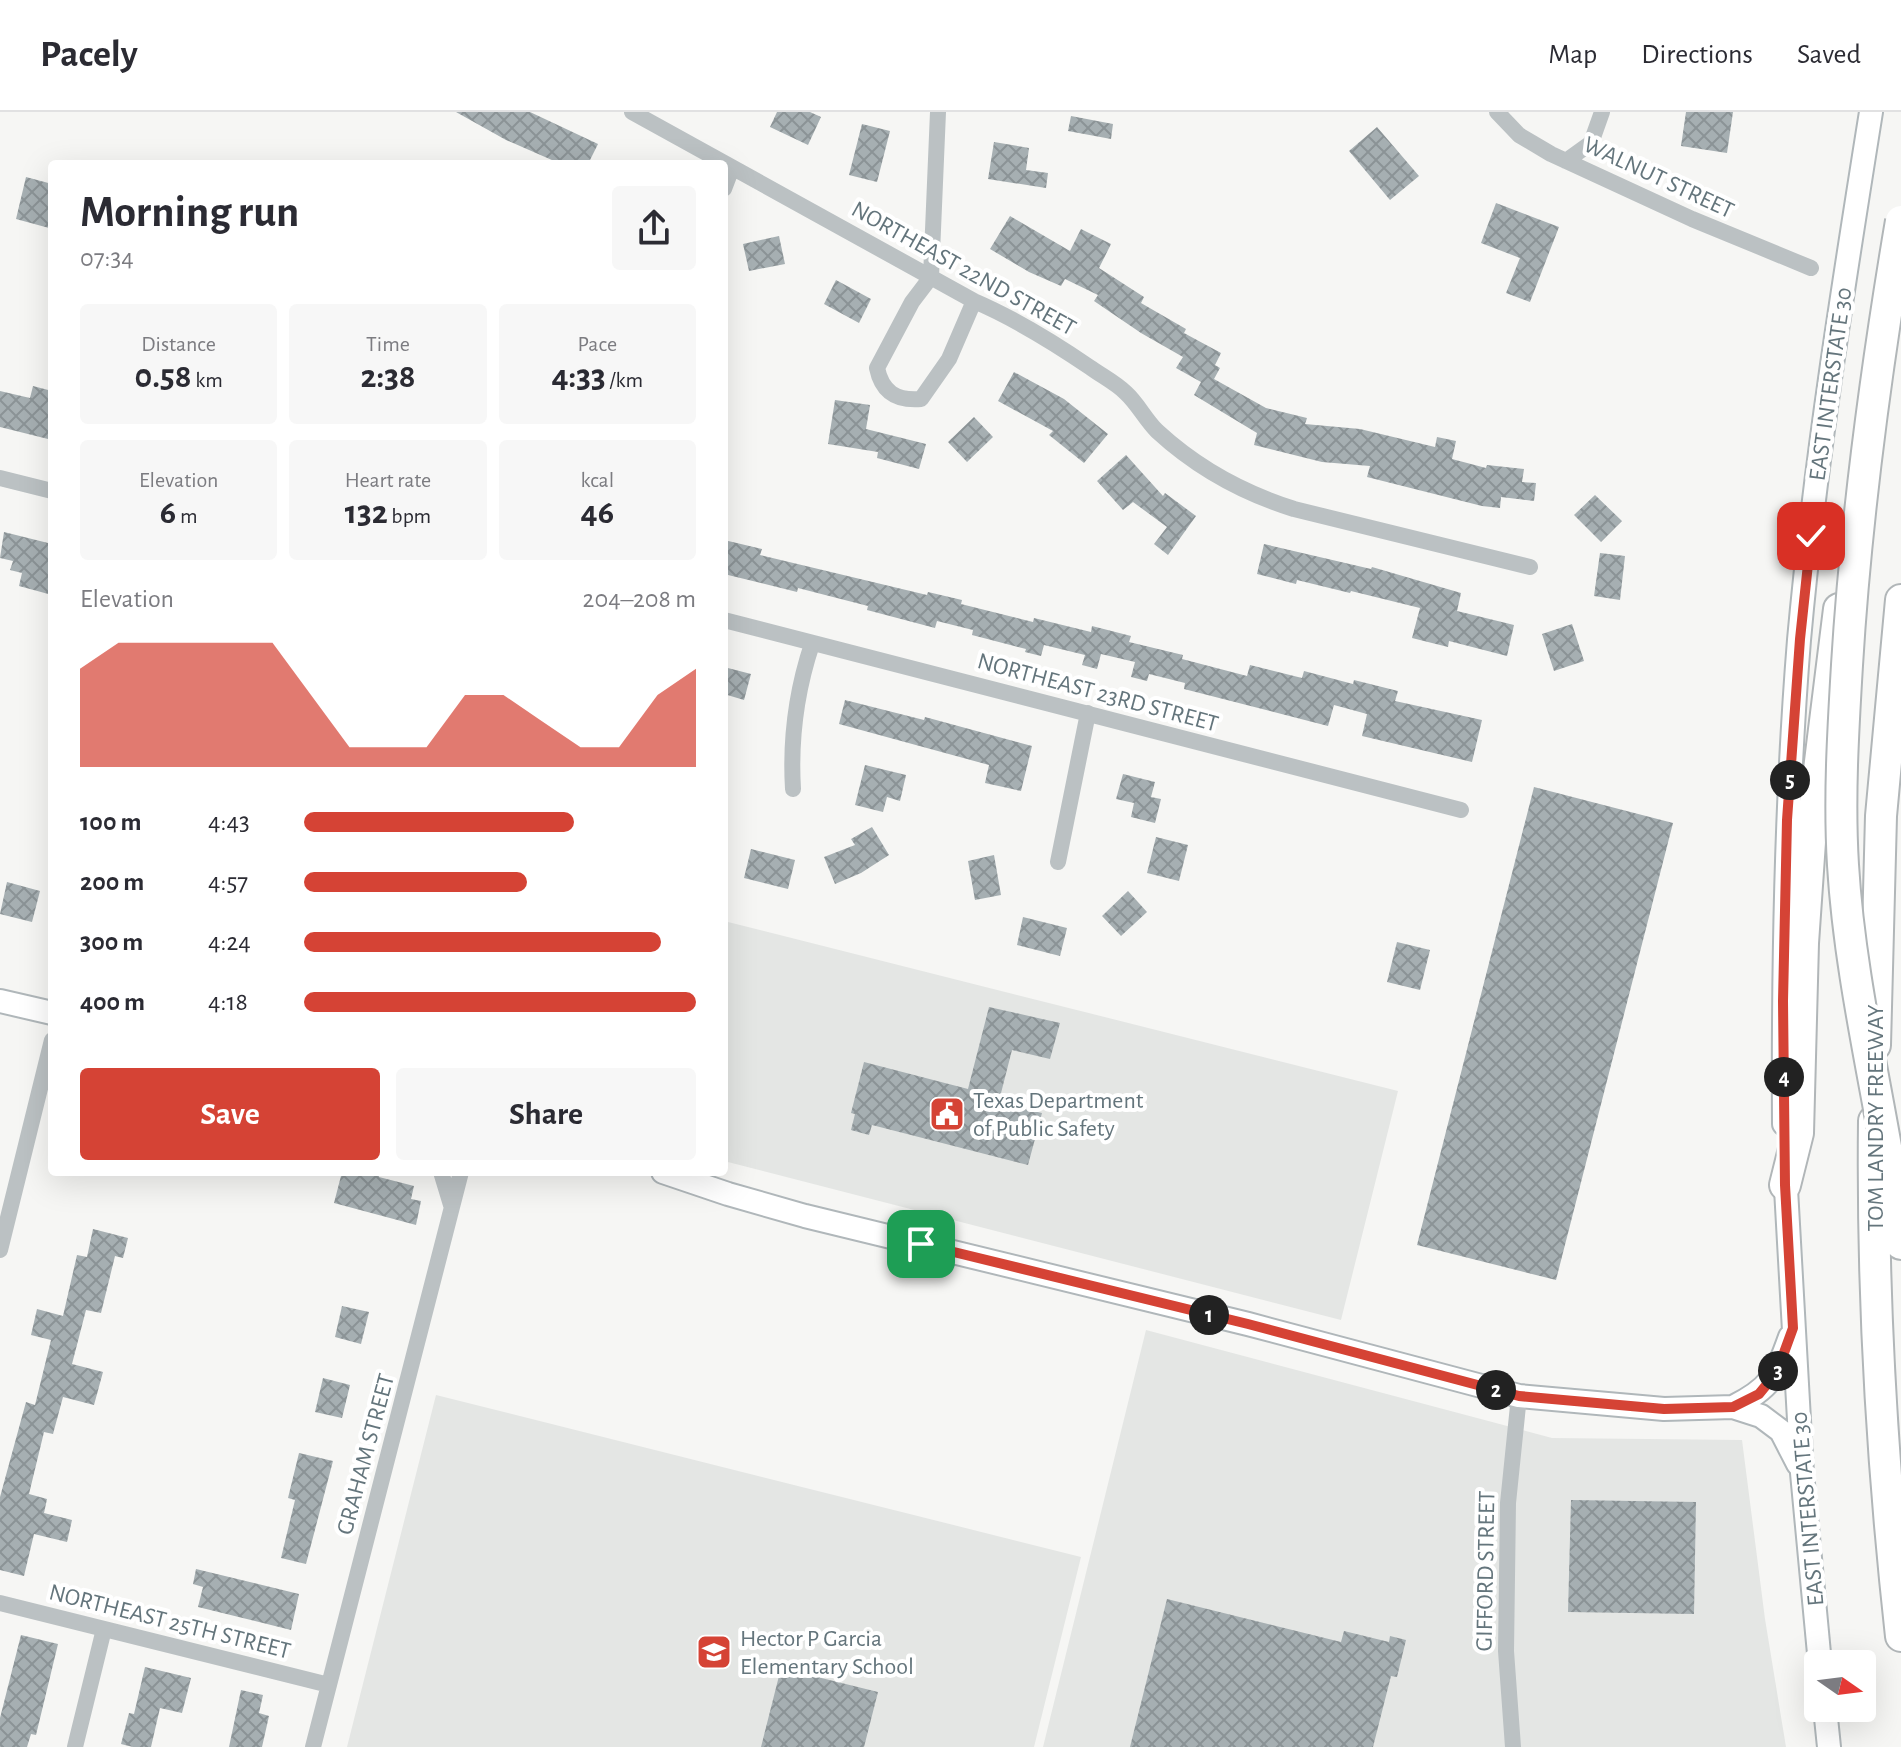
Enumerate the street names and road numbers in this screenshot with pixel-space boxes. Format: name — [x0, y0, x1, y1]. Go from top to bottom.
street label: WALNUT STREET — [1580, 133, 1738, 223]
street label: NORTHEAST 22ND STREET — [847, 197, 1080, 341]
street label: EAST INTERSTATE 30 — [1806, 286, 1856, 482]
street label: NORTHEAST 23RD STREET — [975, 649, 1221, 737]
street label: TOM LANDRY FREEWAY — [1864, 1004, 1888, 1232]
street label: GRAHAM STREET — [333, 1371, 399, 1537]
street label: EAST INTERSTATE 30 — [1788, 1411, 1828, 1607]
street label: GIFFORD STREET — [1473, 1490, 1499, 1652]
street label: NORTHEAST 25TH STREET — [47, 1580, 293, 1664]

